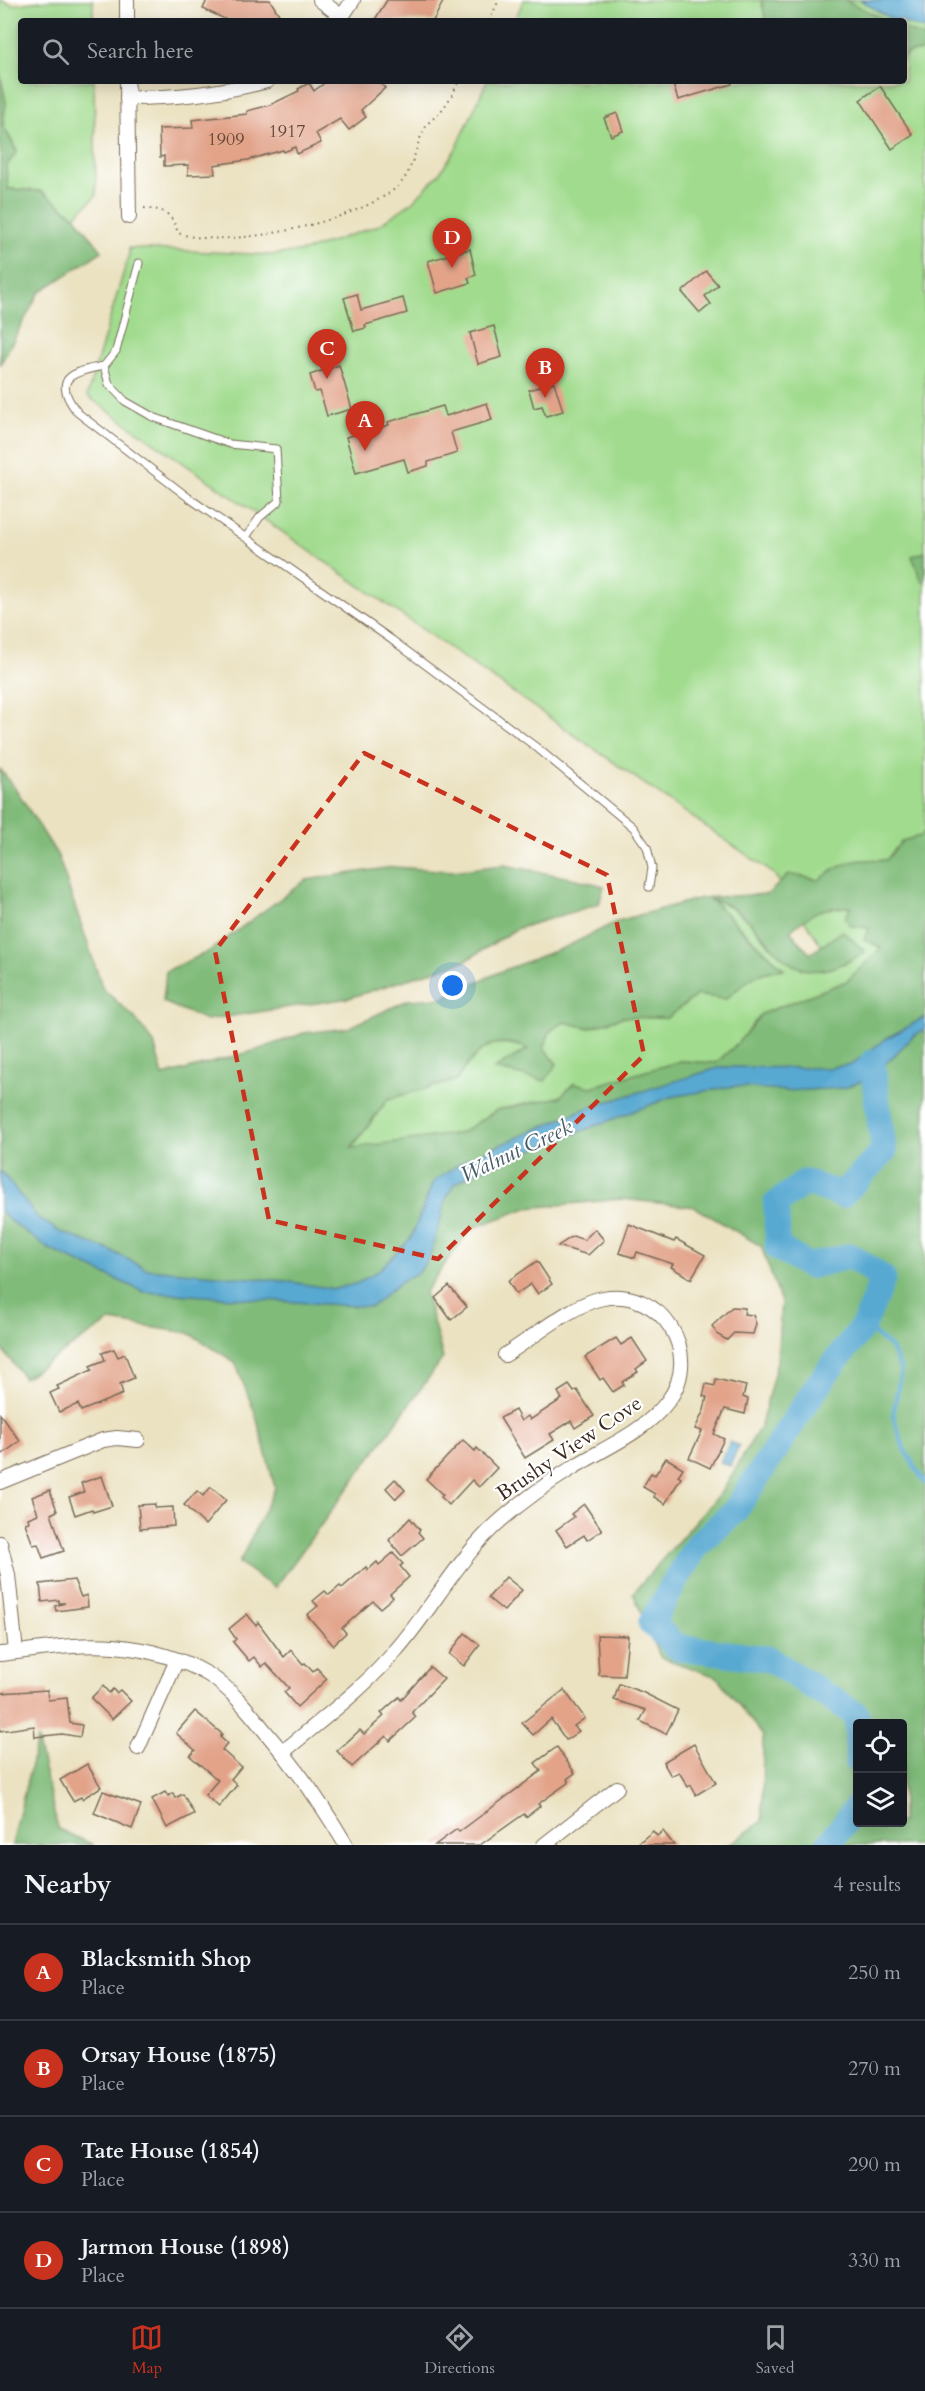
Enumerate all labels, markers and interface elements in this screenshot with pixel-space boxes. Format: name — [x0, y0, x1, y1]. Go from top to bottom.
search box — [18, 18, 907, 84]
icon: search — [39, 35, 72, 68]
text: Search here — [87, 36, 194, 66]
house number: 1917 — [269, 119, 305, 144]
house number: 1909 — [208, 127, 244, 152]
pin: D — [432, 218, 472, 268]
pin: C — [308, 330, 346, 379]
pin: B — [526, 348, 564, 398]
pin: A — [346, 402, 385, 451]
your location — [438, 971, 467, 1000]
water label: Walnut Creek — [455, 1112, 578, 1190]
street label: Brushy View Cove — [491, 1389, 648, 1508]
map controls — [853, 1719, 907, 1827]
button: locate — [853, 1719, 907, 1773]
button: layers — [853, 1773, 907, 1827]
text: Nearby — [24, 1867, 112, 1902]
text: 4 results — [833, 1871, 901, 1898]
text: Blacksmith Shop — [81, 1944, 251, 1974]
text: A — [36, 1959, 51, 1986]
text: 250 m — [848, 1959, 901, 1986]
text: Place — [81, 1974, 125, 2001]
text: Orsay House (1875) — [81, 2040, 277, 2070]
text: B — [36, 2055, 51, 2082]
text: 270 m — [848, 2055, 901, 2082]
text: Place — [81, 2070, 125, 2097]
text: Tate House (1854) — [81, 2136, 260, 2166]
text: C — [36, 2151, 51, 2178]
text: 290 m — [848, 2151, 901, 2178]
text: Place — [81, 2166, 125, 2193]
text: Jarmon House (1898) — [81, 2232, 290, 2262]
text: D — [35, 2247, 52, 2274]
text: 330 m — [848, 2247, 901, 2274]
text: Place — [81, 2262, 125, 2289]
tab: Map — [130, 2321, 163, 2379]
tab: Directions — [424, 2321, 495, 2379]
tab: Saved — [756, 2321, 795, 2379]

